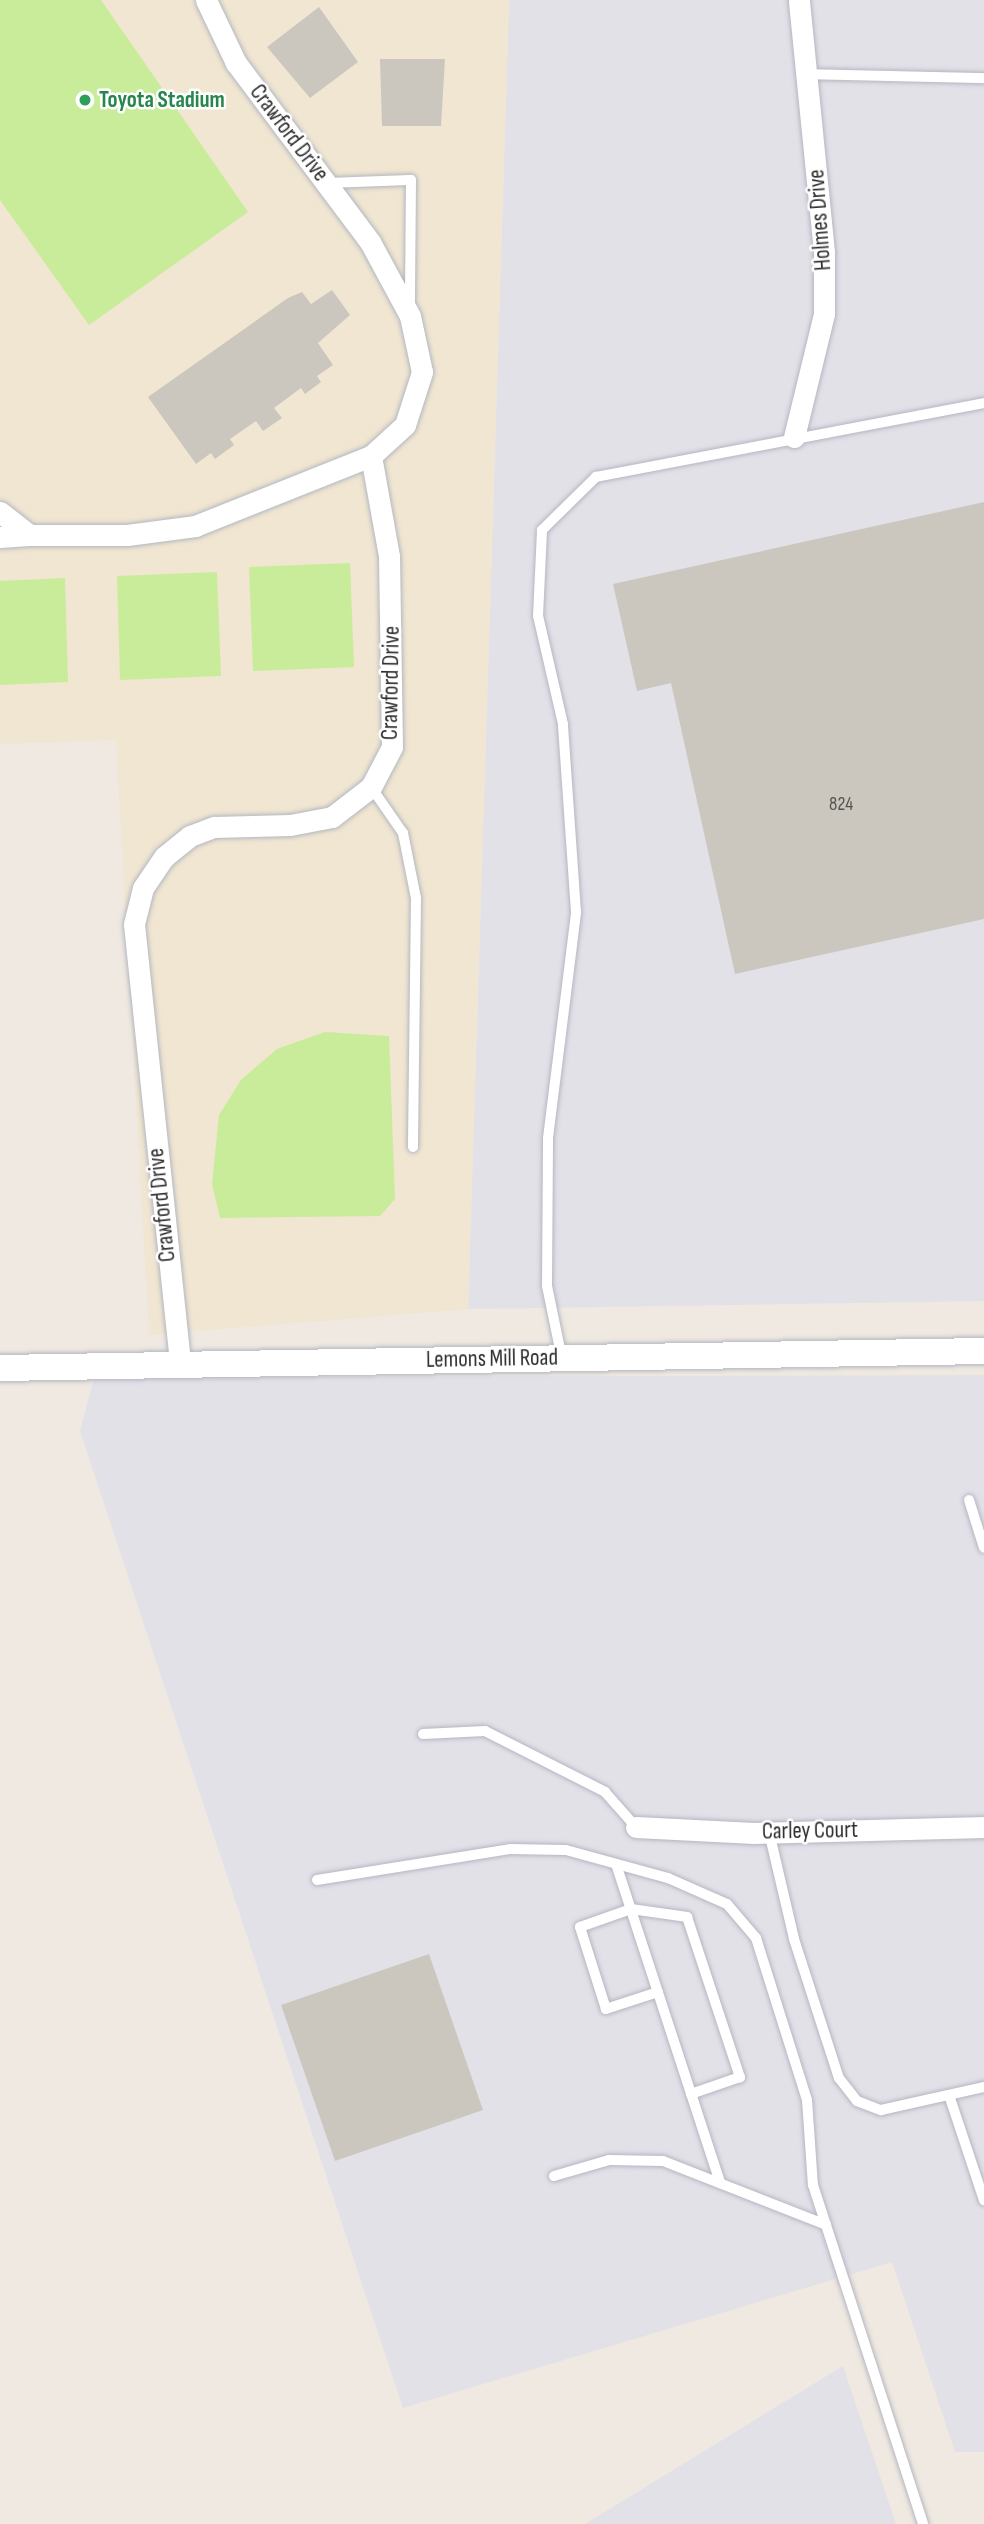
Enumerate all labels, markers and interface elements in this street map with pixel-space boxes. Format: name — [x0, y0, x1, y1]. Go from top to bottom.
street label: Crawford Drive — [244, 79, 334, 187]
place label: Toyota Stadium — [99, 86, 225, 114]
marker: Toyota Stadium — [77, 92, 93, 108]
street label: Holmes Drive — [803, 168, 837, 272]
street label: Crawford Drive — [376, 626, 406, 740]
house number: 824 — [829, 794, 853, 816]
street label: Crawford Drive — [142, 1147, 182, 1263]
street label: Lemons Mill Road — [426, 1344, 558, 1374]
street label: Carley Court — [762, 1816, 858, 1846]

